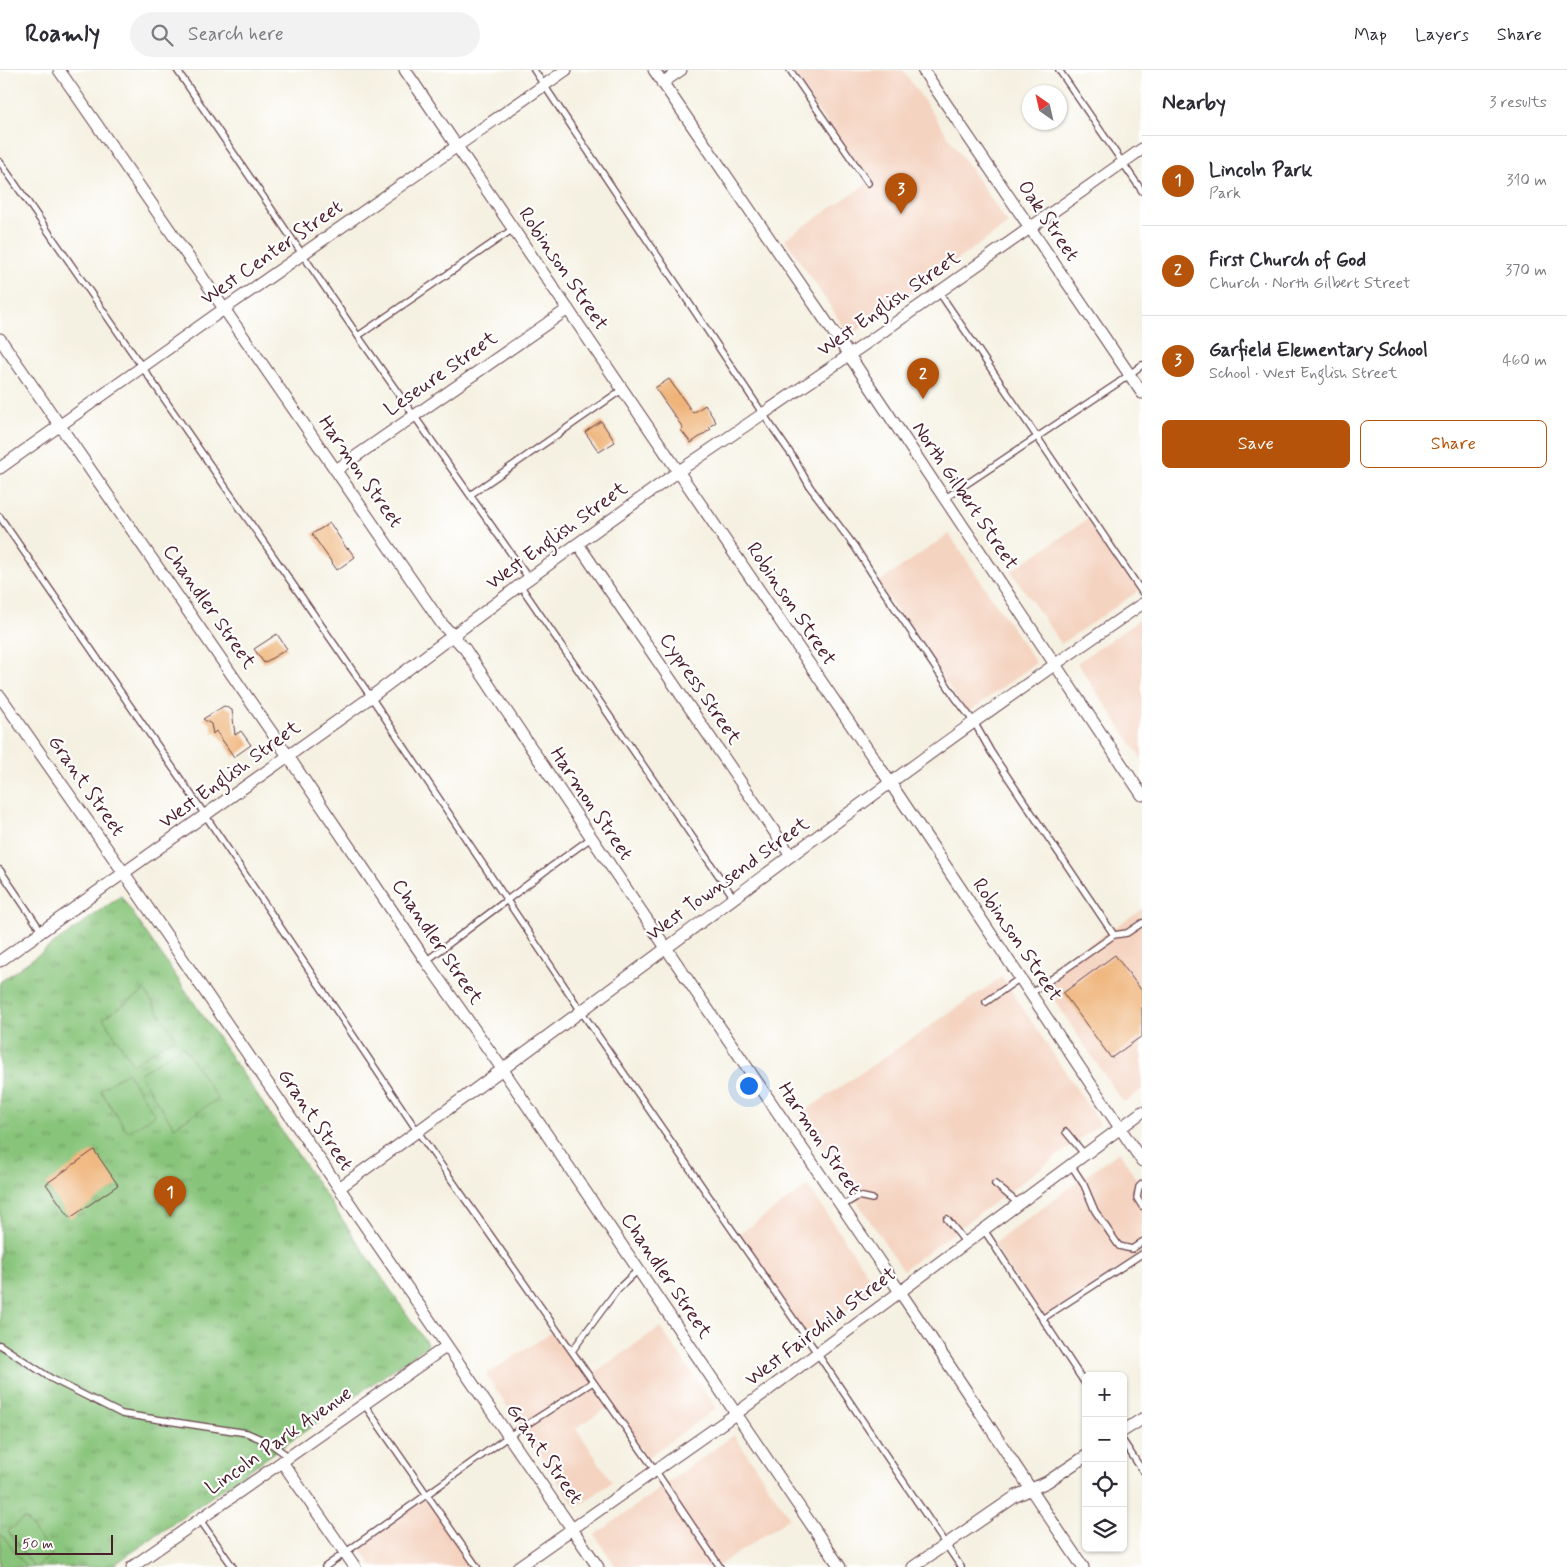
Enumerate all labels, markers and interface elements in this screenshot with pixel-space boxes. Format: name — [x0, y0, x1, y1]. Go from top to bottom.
search box — [130, 12, 480, 57]
text: Roamly — [25, 19, 100, 50]
icon: search — [148, 21, 176, 49]
text: Search here — [188, 22, 284, 47]
text: Map — [1354, 23, 1387, 47]
text: Layers — [1415, 23, 1469, 47]
text: Share — [1497, 23, 1542, 47]
north arrow — [1022, 85, 1067, 130]
text: Nearby — [1162, 89, 1226, 117]
text: 3 results — [1489, 92, 1547, 113]
text: Lincoln Park — [1209, 158, 1313, 183]
text: 1 — [1174, 170, 1182, 191]
text: 310 m — [1506, 170, 1547, 191]
pin: 3 — [885, 173, 917, 214]
street label: Oak Street — [1011, 175, 1085, 267]
text: Park — [1209, 183, 1241, 204]
street label: West Center Street — [196, 194, 348, 312]
street label: Robinson Street — [512, 202, 614, 336]
street label: West English Street — [812, 244, 967, 365]
text: First Church of God — [1209, 248, 1366, 273]
text: 2 — [1174, 260, 1182, 281]
text: 370 m — [1505, 260, 1547, 281]
text: Church · North Gilbert Street — [1209, 273, 1411, 294]
street label: Leseure Street — [379, 325, 503, 423]
text: Garfield Elementary School — [1209, 338, 1428, 363]
text: 3 — [1174, 350, 1182, 371]
text: 460 m — [1502, 350, 1547, 371]
pin: 2 — [907, 358, 939, 399]
text: School · West English Street — [1209, 363, 1398, 384]
street label: Harmon Street — [311, 411, 409, 533]
street label: North Gilbert Street — [905, 417, 1025, 575]
button: Save — [1162, 420, 1350, 468]
button: Share — [1360, 420, 1547, 468]
street label: West English Street — [481, 475, 634, 598]
street label: Robinson Street — [740, 537, 842, 671]
street label: Chandler Street — [156, 539, 262, 675]
street label: Cypress Street — [653, 628, 748, 750]
street label: West English Street — [154, 714, 307, 837]
street label: Grant Street — [41, 730, 131, 842]
street label: Harmon Street — [543, 742, 639, 866]
street label: West Townsend Street — [641, 811, 815, 947]
street label: Robinson Street — [966, 873, 1068, 1007]
street label: Chandler Street — [385, 874, 489, 1010]
street label: Grant Street — [271, 1064, 359, 1176]
your location — [736, 1073, 762, 1099]
street label: Harmon Street — [771, 1077, 867, 1201]
pin: 1 — [154, 1176, 186, 1217]
street label: Chandler Street — [614, 1208, 718, 1344]
street label: West Fairchild Street — [740, 1261, 902, 1393]
map controls — [1082, 1372, 1127, 1552]
button: + — [1082, 1372, 1127, 1417]
street label: Lincoln Park Avenue — [200, 1380, 358, 1502]
street label: Grant Street — [499, 1398, 589, 1510]
button: − — [1082, 1417, 1127, 1462]
button: locate — [1082, 1462, 1127, 1507]
button: layers — [1082, 1507, 1127, 1552]
scale bar — [15, 1532, 112, 1555]
text: 50 m — [22, 1535, 53, 1553]

